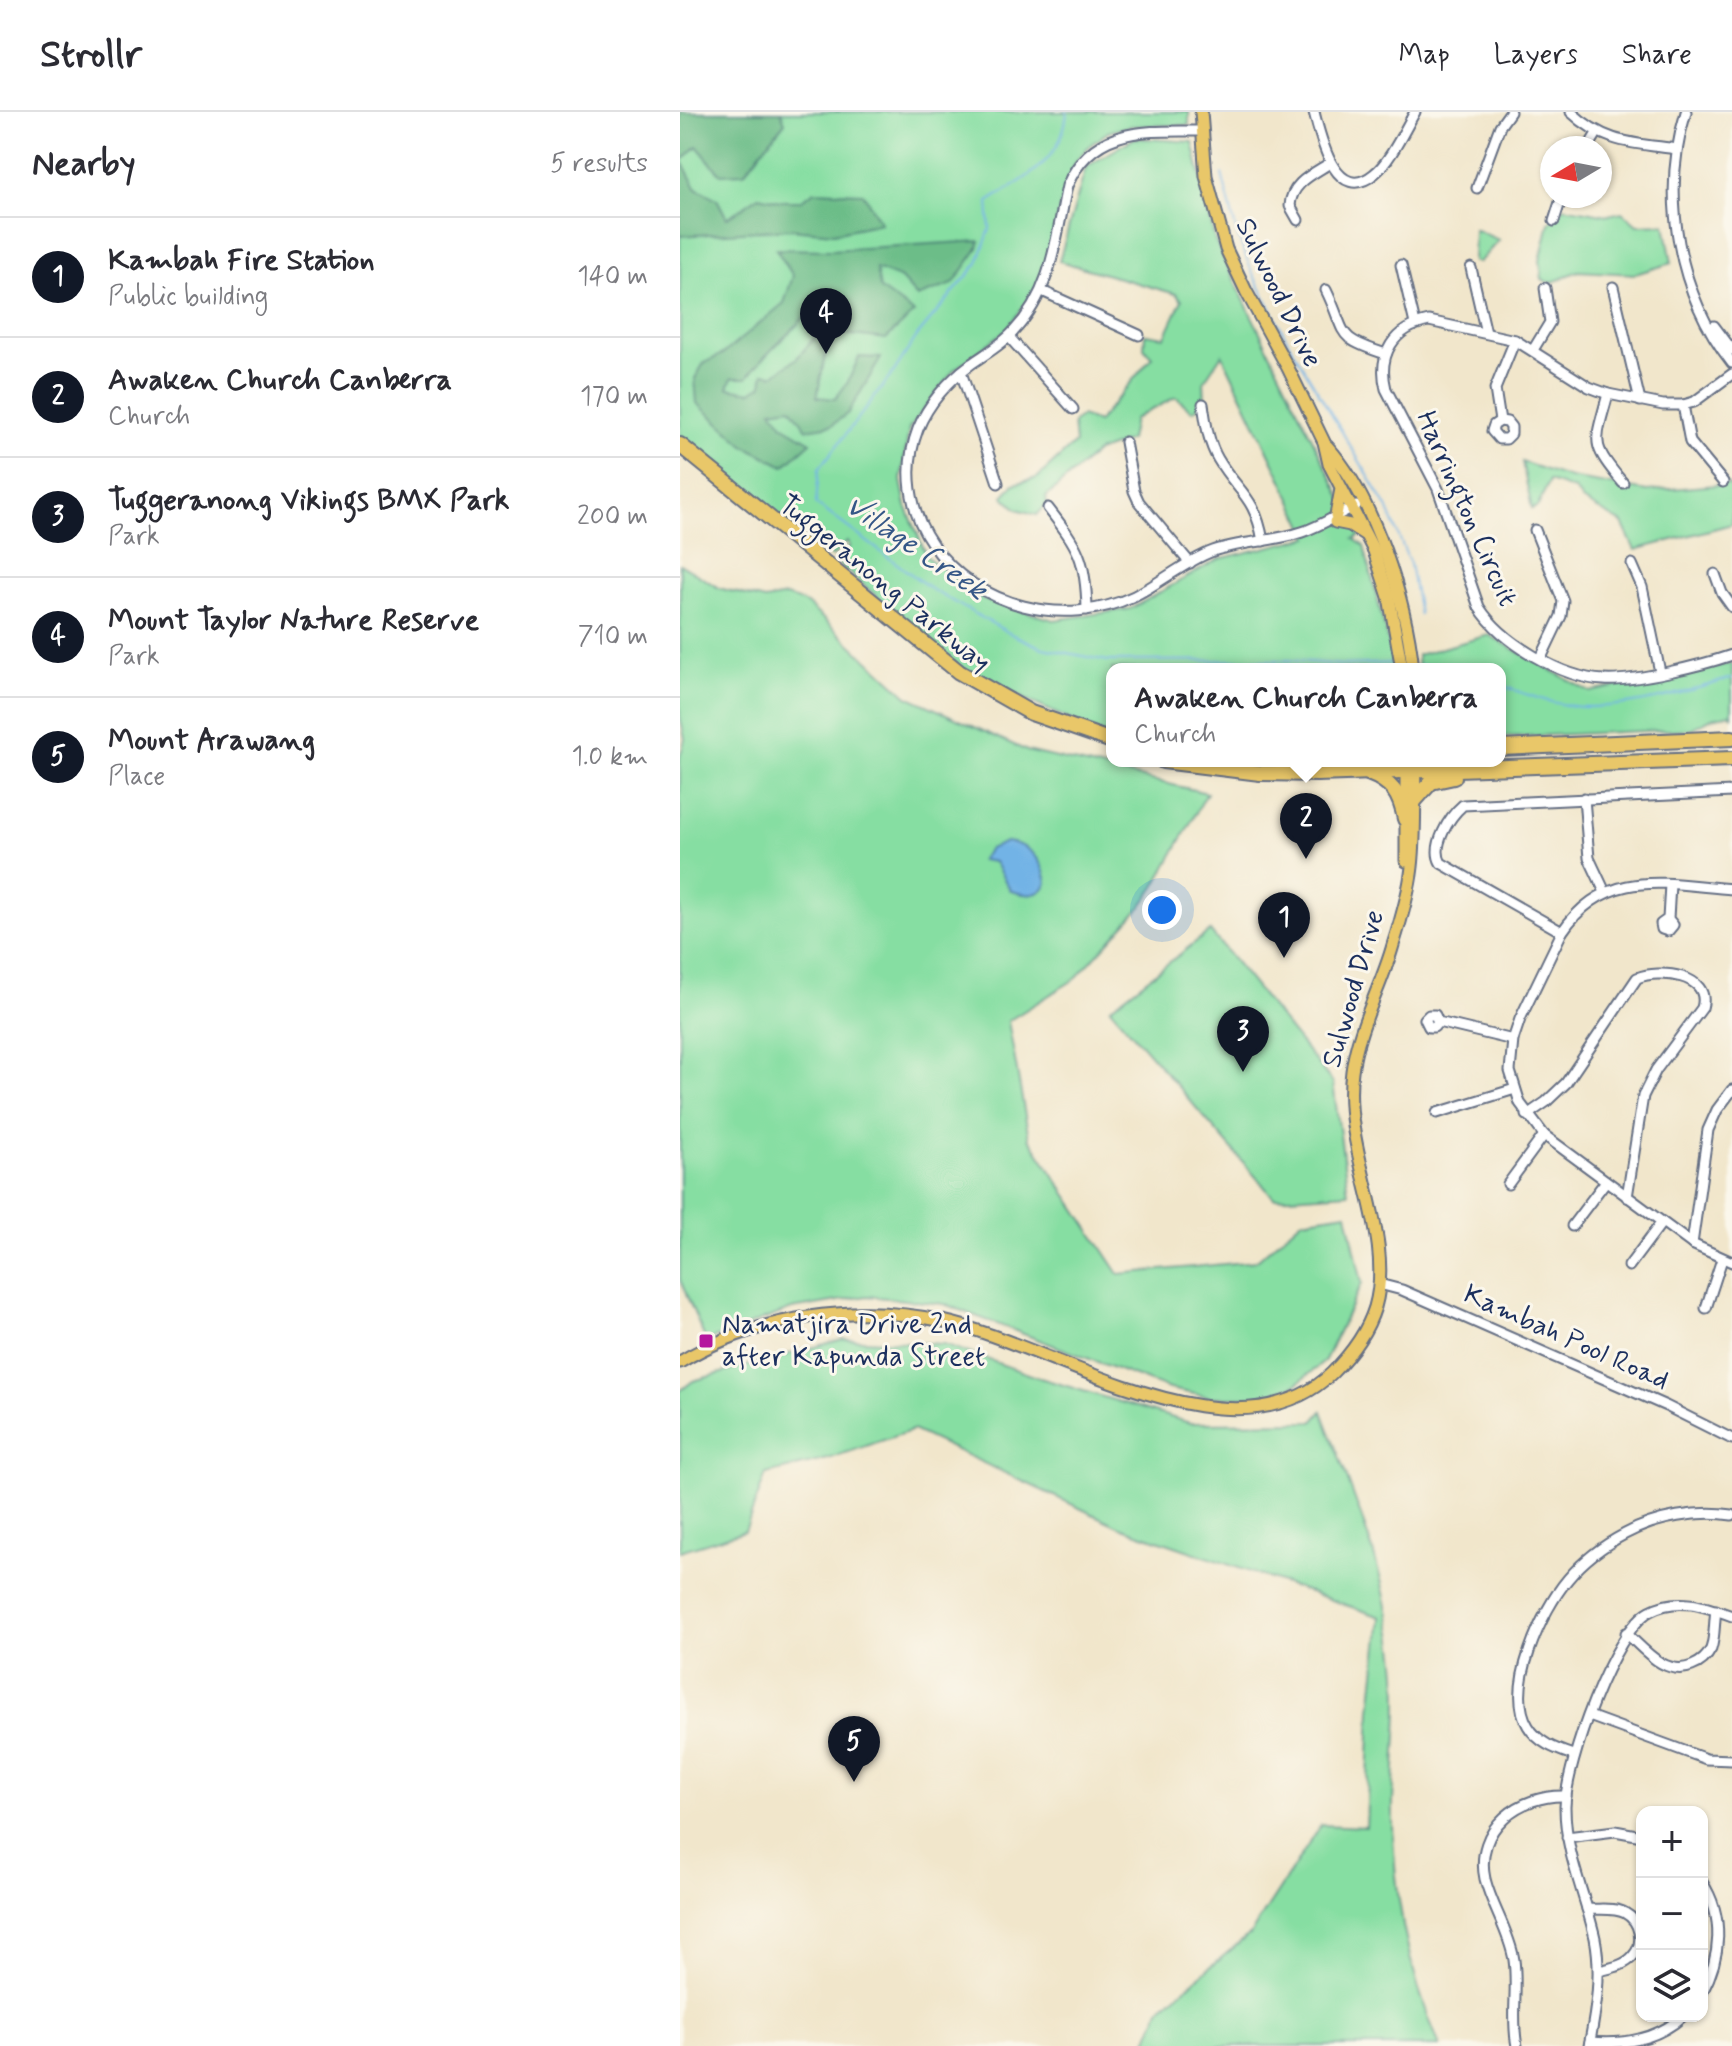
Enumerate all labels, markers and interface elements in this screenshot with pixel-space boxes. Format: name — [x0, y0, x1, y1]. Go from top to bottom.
text: Strollr — [40, 31, 142, 80]
text: Map — [1399, 37, 1450, 74]
text: Layers — [1494, 37, 1578, 74]
text: Share — [1622, 37, 1692, 74]
north arrow — [1540, 136, 1612, 208]
text: Nearby — [32, 142, 136, 187]
text: 5 results — [550, 147, 648, 181]
street label: Sulwood Drive — [1226, 212, 1330, 374]
text: Kambah Fire Station — [108, 241, 375, 280]
text: 1 — [52, 260, 64, 294]
text: 140 m — [577, 260, 648, 294]
text: Public building — [108, 280, 268, 314]
pin: 4 — [800, 288, 852, 354]
text: Awaken Church Canberra — [108, 361, 452, 400]
text: 2 — [52, 380, 64, 414]
text: 170 m — [580, 380, 648, 414]
text: Church — [108, 400, 190, 434]
street label: Harrington Circuit — [1404, 406, 1526, 614]
text: Tuggeranong Vikings BMX Park — [108, 481, 510, 520]
water label: Village Creek — [837, 486, 996, 611]
street label: Tuggeranong Parkway — [768, 487, 998, 684]
text: 3 — [52, 500, 64, 534]
text: 200 m — [577, 500, 648, 534]
text: Park — [108, 520, 160, 554]
text: Mount Taylor Nature Reserve — [108, 601, 479, 640]
text: 4 — [50, 620, 66, 654]
text: 710 m — [578, 620, 648, 654]
text: Park — [108, 640, 160, 674]
popup — [1106, 663, 1506, 767]
text: Awaken Church Canberra — [1134, 679, 1478, 718]
text: Church — [1134, 718, 1216, 752]
text: Mount Arawang — [108, 721, 315, 760]
text: 5 — [50, 740, 66, 774]
text: 1.0 km — [571, 740, 648, 774]
text: Place — [108, 760, 165, 794]
pin: 2 — [1280, 793, 1332, 859]
your location — [1142, 890, 1182, 930]
pin: 1 — [1258, 892, 1310, 958]
street label: Sulwood Drive — [1314, 906, 1394, 1072]
pin: 3 — [1217, 1006, 1269, 1072]
street label: Kambah Pool Road — [1458, 1276, 1674, 1400]
place label: Namatjira Drive 2nd after Kapunda Street — [722, 1307, 986, 1376]
marker: Namatjira Drive 2nd after Kapunda Street — [697, 1332, 715, 1350]
pin: 5 — [828, 1716, 880, 1782]
map controls — [1636, 1806, 1708, 2022]
button: + — [1636, 1806, 1708, 1878]
button: − — [1636, 1878, 1708, 1950]
button: layers — [1636, 1950, 1708, 2022]

